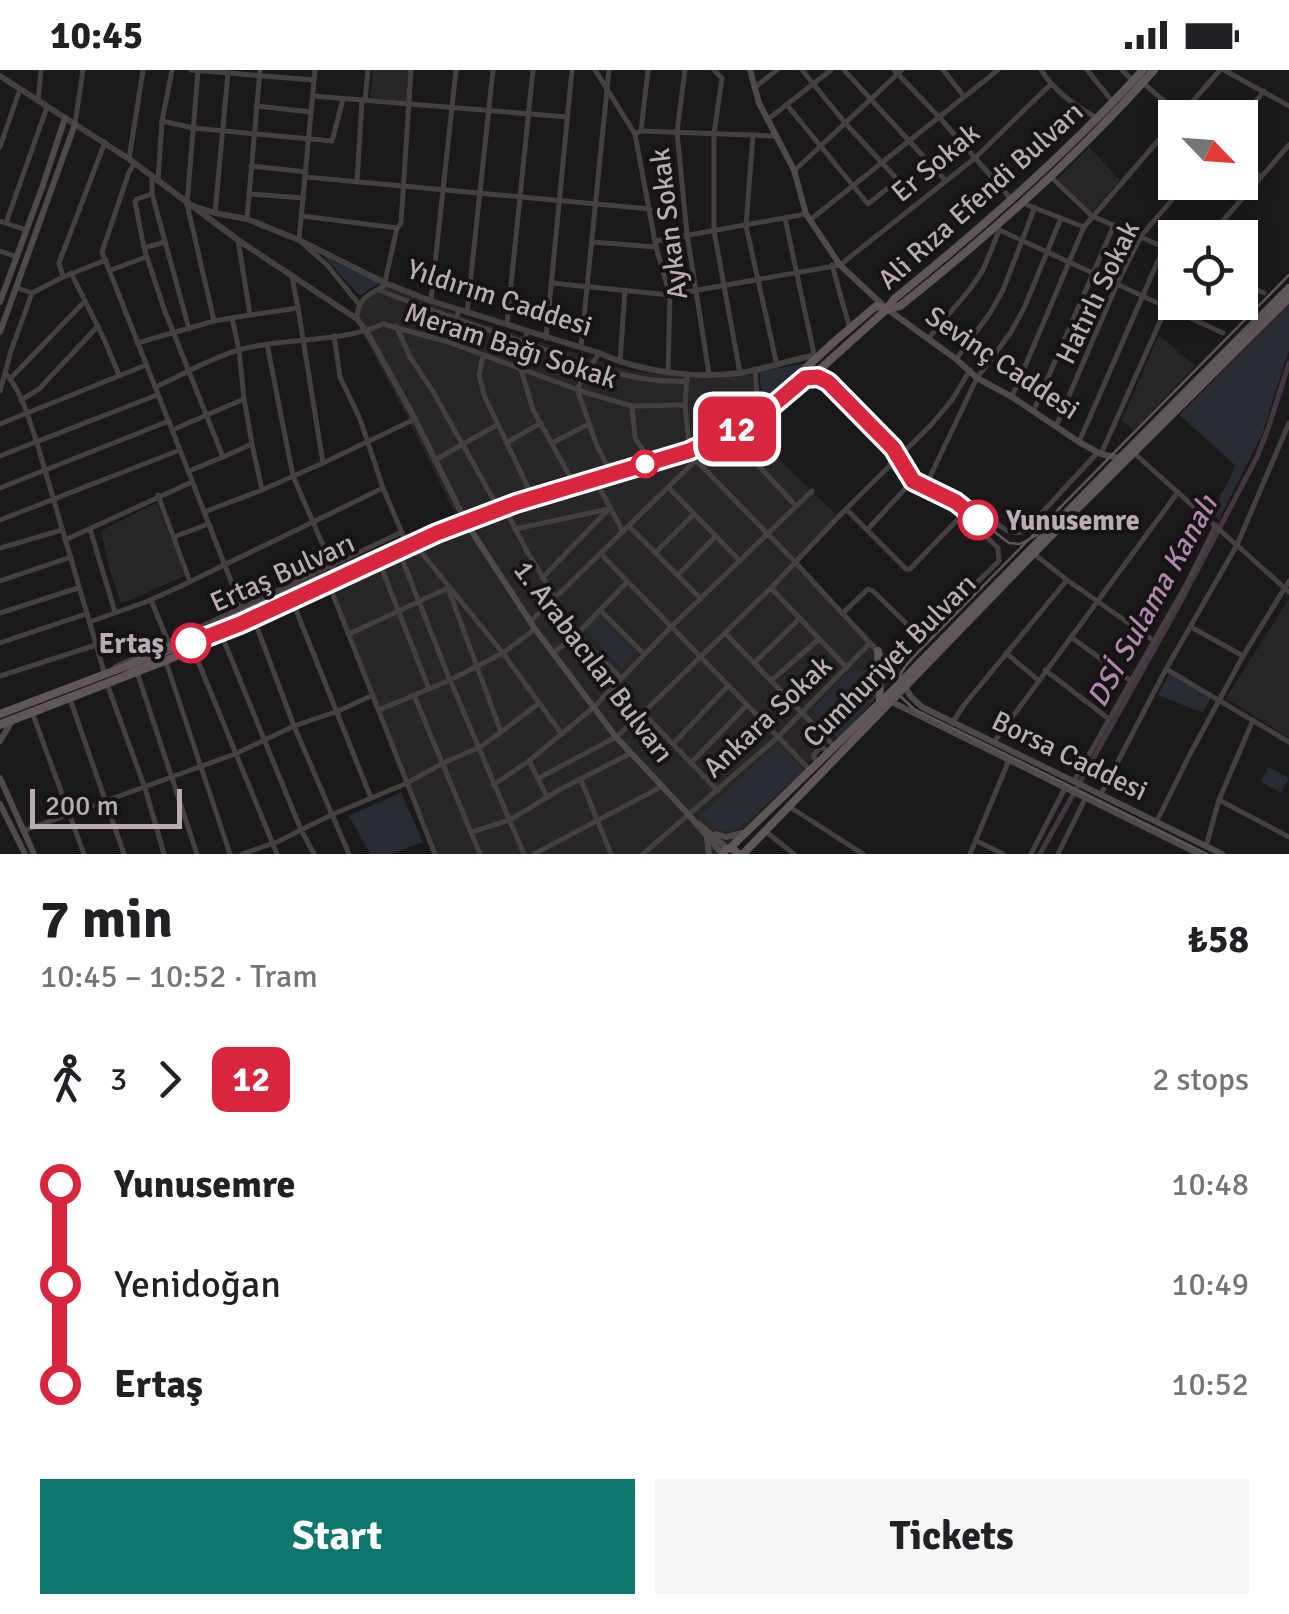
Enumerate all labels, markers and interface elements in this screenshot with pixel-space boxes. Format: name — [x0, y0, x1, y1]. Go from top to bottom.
text: 10:45 — [50, 12, 143, 59]
street label: Ali Rıza Efendi Bulvarı — [871, 95, 1090, 297]
north arrow — [1158, 100, 1258, 200]
map controls — [1158, 100, 1258, 320]
street label: Er Sokak — [885, 116, 987, 209]
street label: Aykan Sokak — [643, 146, 695, 301]
street label: Hatırlı Sokak — [1049, 215, 1147, 370]
button: locate — [1158, 220, 1258, 320]
street label: Yıldırım Caddesi — [403, 252, 597, 344]
street label: Meram Bağı Sokak — [400, 296, 621, 396]
street label: Sevinç Caddesi — [919, 299, 1086, 427]
line badge: 12 — [692, 396, 782, 462]
text: 12 — [718, 408, 756, 451]
unlabelled marker — [632, 451, 658, 477]
water label: DSİ Sulama Kanalı — [1079, 488, 1227, 713]
marker: Yunusemre — [959, 501, 997, 539]
place label: Yunusemre — [1005, 504, 1140, 538]
street label: Ertaş Bulvarı — [205, 526, 360, 620]
street label: 1. Arabacılar Bulvarı — [506, 554, 680, 769]
street label: Cumhuriyet Bulvarı — [796, 567, 983, 754]
marker: Ertaş — [172, 624, 210, 662]
place label: Ertaş — [99, 627, 164, 661]
street label: Ankara Sokak — [696, 649, 839, 785]
street label: Borsa Caddesi — [986, 704, 1153, 808]
scale bar — [30, 784, 182, 828]
text: 200 m — [45, 789, 119, 823]
text: 7 min — [40, 885, 173, 953]
text: ₺58 — [1187, 916, 1249, 963]
text: 10:45 – 10:52 · Tram — [40, 957, 318, 996]
icon: walk — [40, 1052, 95, 1107]
icon: forward — [142, 1052, 197, 1107]
text: 12 — [232, 1058, 270, 1101]
text: 3 — [110, 1060, 127, 1099]
text: 2 stops — [1152, 1060, 1249, 1099]
text: Yunusemre — [114, 1161, 295, 1208]
text: 10:48 — [1171, 1165, 1249, 1204]
text: Yenidoğan — [114, 1261, 281, 1308]
text: 10:49 — [1171, 1265, 1249, 1304]
text: Ertaş — [114, 1361, 203, 1408]
text: 10:52 — [1171, 1365, 1249, 1404]
button: Start — [40, 1479, 635, 1594]
button: Tickets — [655, 1479, 1249, 1594]

